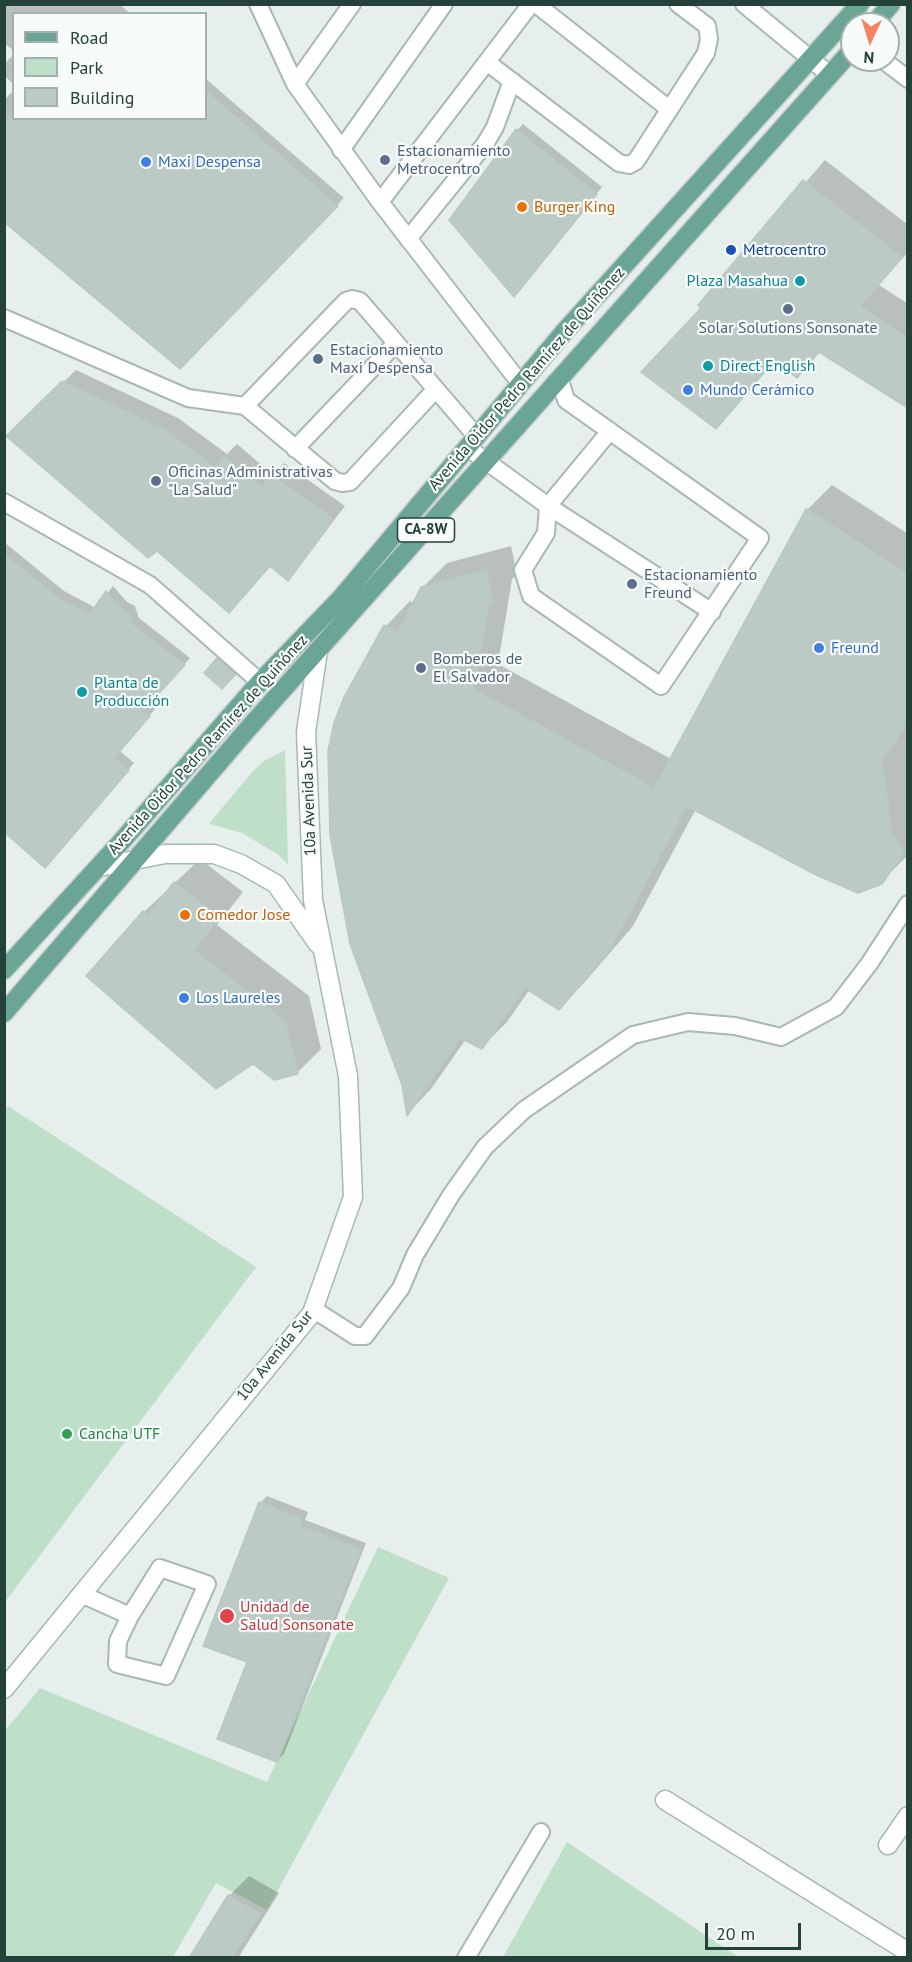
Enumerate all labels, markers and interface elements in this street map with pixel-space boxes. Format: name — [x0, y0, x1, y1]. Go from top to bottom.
legend — [12, 12, 207, 120]
north arrow — [840, 12, 900, 72]
text: Road — [70, 26, 108, 49]
text: N — [863, 48, 875, 68]
text: Park — [70, 56, 103, 79]
text: Building — [70, 86, 134, 109]
place label: Estacionamiento Metrocentro — [397, 141, 510, 179]
place label: Maxi Despensa — [158, 152, 261, 172]
marker: Estacionamiento Metrocentro — [378, 153, 392, 167]
marker: Maxi Despensa — [139, 155, 153, 169]
place label: Burger King — [534, 197, 615, 217]
marker: Burger King — [515, 200, 529, 214]
place label: Metrocentro — [743, 240, 826, 260]
marker: Metrocentro — [724, 243, 738, 257]
street label: Avenida Oidor Pedro Ramírez de Quiñónez — [425, 264, 629, 494]
place label: Plaza Masahua — [687, 271, 788, 291]
marker: Plaza Masahua — [793, 274, 807, 288]
marker: Solar Solutions Sonsonate — [781, 302, 795, 316]
place label: Solar Solutions Sonsonate — [698, 318, 878, 338]
place label: Estacionamiento Maxi Despensa — [330, 340, 443, 378]
marker: Estacionamiento Maxi Despensa — [311, 352, 325, 366]
place label: Direct English — [720, 356, 815, 376]
marker: Direct English — [701, 359, 715, 373]
place label: Mundo Cerámico — [700, 380, 814, 400]
marker: Mundo Cerámico — [681, 383, 695, 397]
place label: Oficinas Administrativas "La Salud" — [168, 462, 333, 500]
marker: Oficinas Administrativas "La Salud" — [149, 474, 163, 488]
road number: CA-8W — [398, 518, 454, 542]
place label: Estacionamiento Freund — [644, 565, 757, 603]
marker: Estacionamiento Freund — [625, 577, 639, 591]
street label: Avenida Oidor Pedro Ramírez de Quiñónez — [104, 631, 312, 859]
place label: Freund — [831, 638, 879, 658]
marker: Freund — [812, 641, 826, 655]
place label: Bomberos de El Salvador — [433, 649, 522, 687]
marker: Bomberos de El Salvador — [414, 661, 428, 675]
place label: Planta de Producción — [94, 673, 169, 711]
marker: Planta de Producción — [75, 685, 89, 699]
street label: 10a Avenida Sur — [297, 745, 321, 857]
place label: Comedor Jose — [197, 905, 290, 925]
marker: Comedor Jose — [178, 908, 192, 922]
place label: Los Laureles — [196, 988, 281, 1008]
marker: Los Laureles — [177, 991, 191, 1005]
street label: 10a Avenida Sur — [233, 1307, 317, 1405]
place label: Cancha UTF — [79, 1424, 160, 1444]
marker: Cancha UTF — [60, 1427, 74, 1441]
place label: Unidad de Salud Sonsonate — [240, 1597, 354, 1635]
marker: Unidad de Salud Sonsonate — [218, 1607, 236, 1625]
scale bar — [708, 1911, 804, 1949]
text: 20 m — [716, 1922, 755, 1945]

